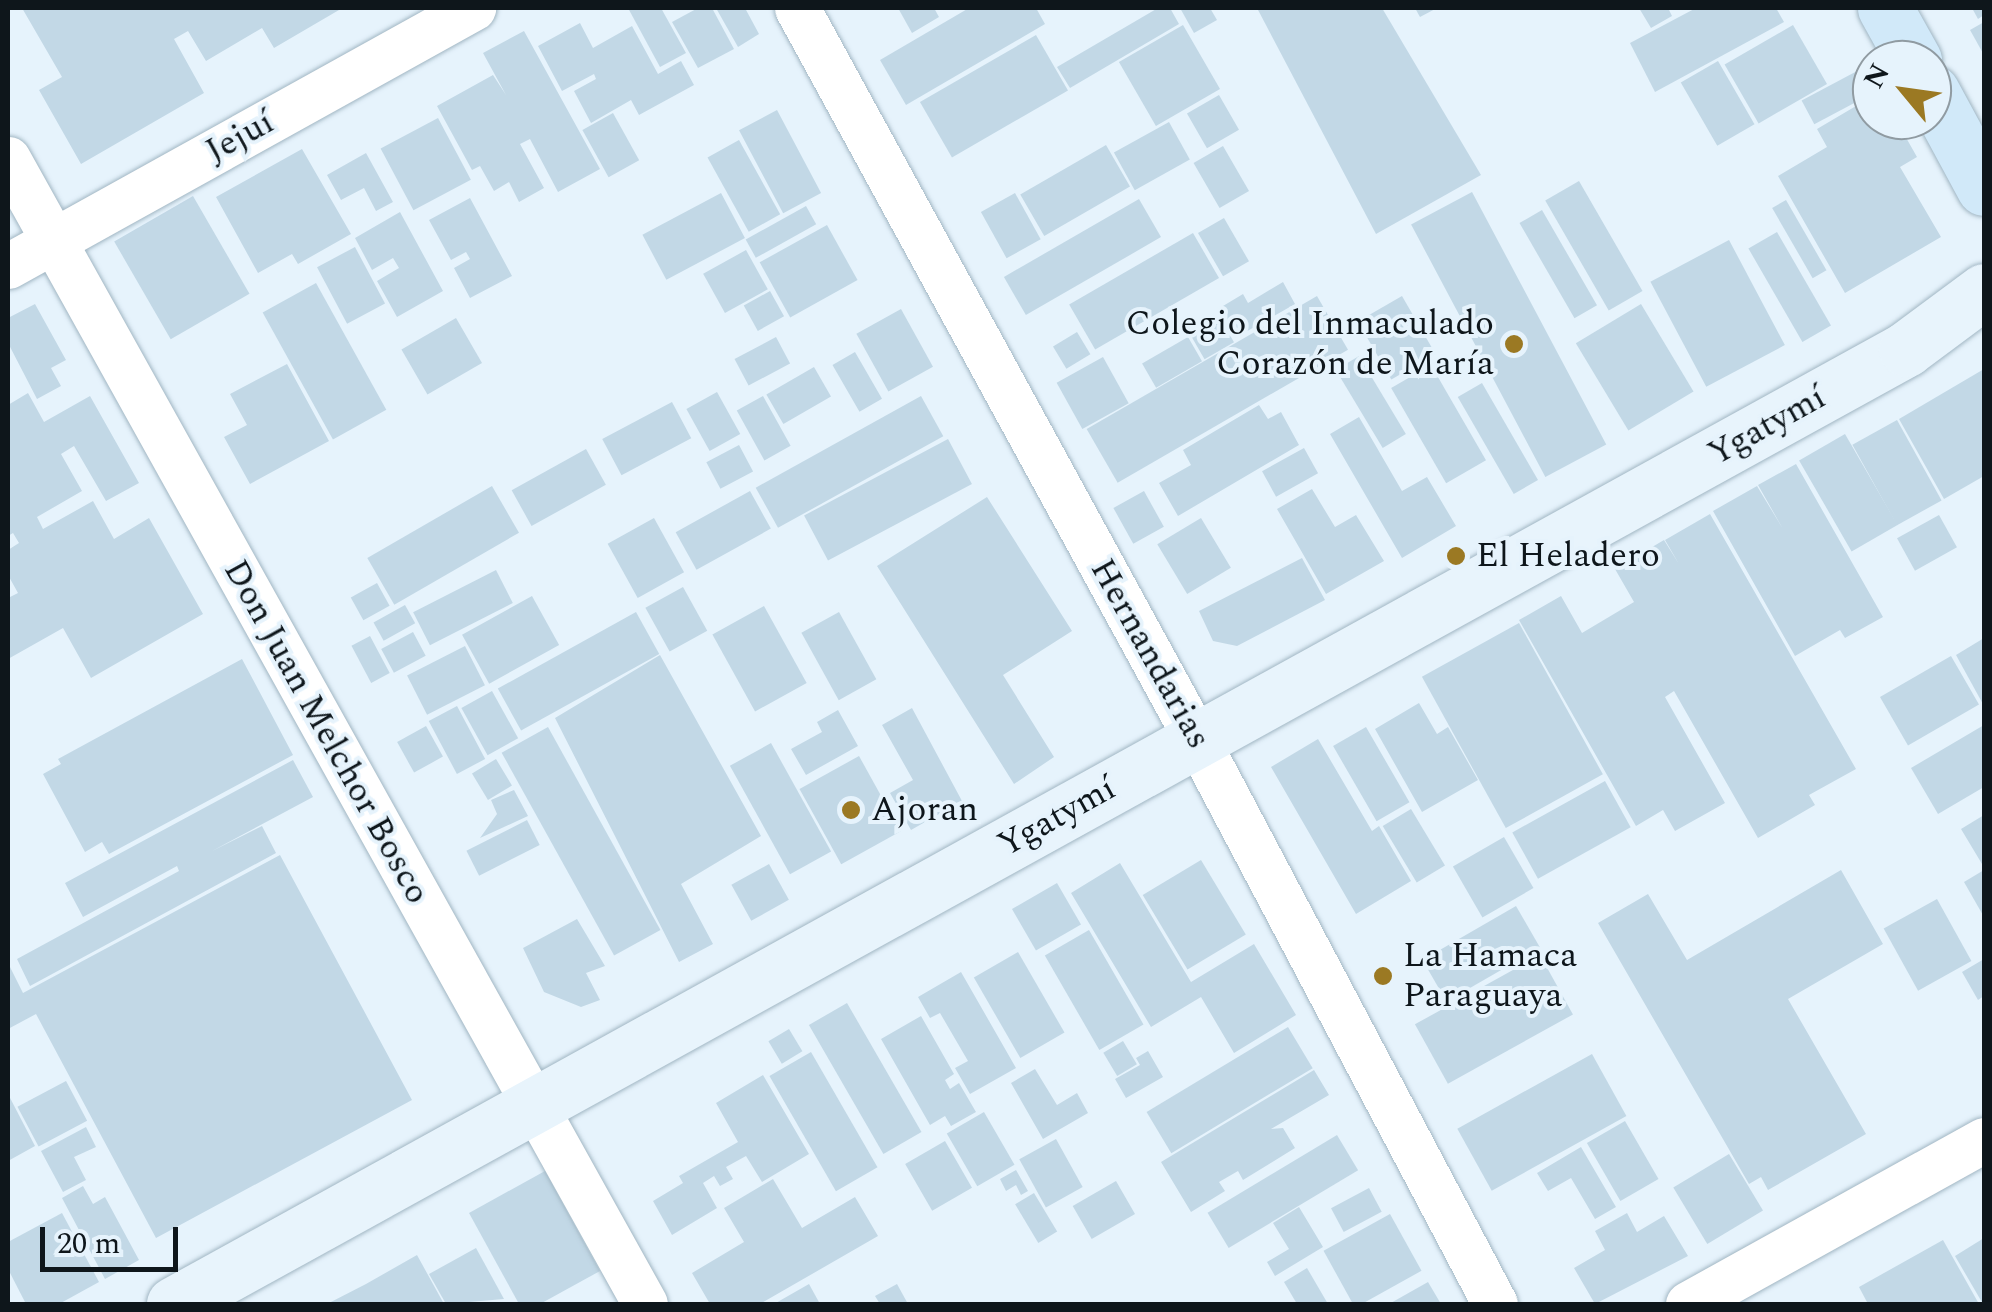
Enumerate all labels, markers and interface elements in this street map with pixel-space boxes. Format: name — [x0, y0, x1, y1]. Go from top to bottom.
north arrow — [1852, 40, 1952, 140]
text: N — [1853, 56, 1901, 97]
street label: Jejuí — [199, 101, 281, 173]
place label: Colegio del Inmaculado Corazón de María — [1126, 303, 1494, 385]
marker: Colegio del Inmaculado Corazón de María — [1503, 333, 1525, 355]
street label: Ygatymí — [1701, 377, 1833, 475]
place label: El Heladero — [1476, 535, 1660, 577]
marker: El Heladero — [1445, 545, 1467, 567]
street label: Hernandarias — [1081, 552, 1219, 756]
street label: Don Juan Melchor Bosco — [214, 553, 438, 911]
street label: Ygatymí — [991, 768, 1123, 866]
place label: Ajoran — [871, 789, 978, 831]
marker: Ajoran — [840, 799, 862, 821]
place label: La Hamaca Paraguaya — [1403, 935, 1577, 1017]
marker: La Hamaca Paraguaya — [1372, 965, 1394, 987]
scale bar — [45, 1207, 182, 1269]
text: 20 m — [57, 1221, 120, 1267]

